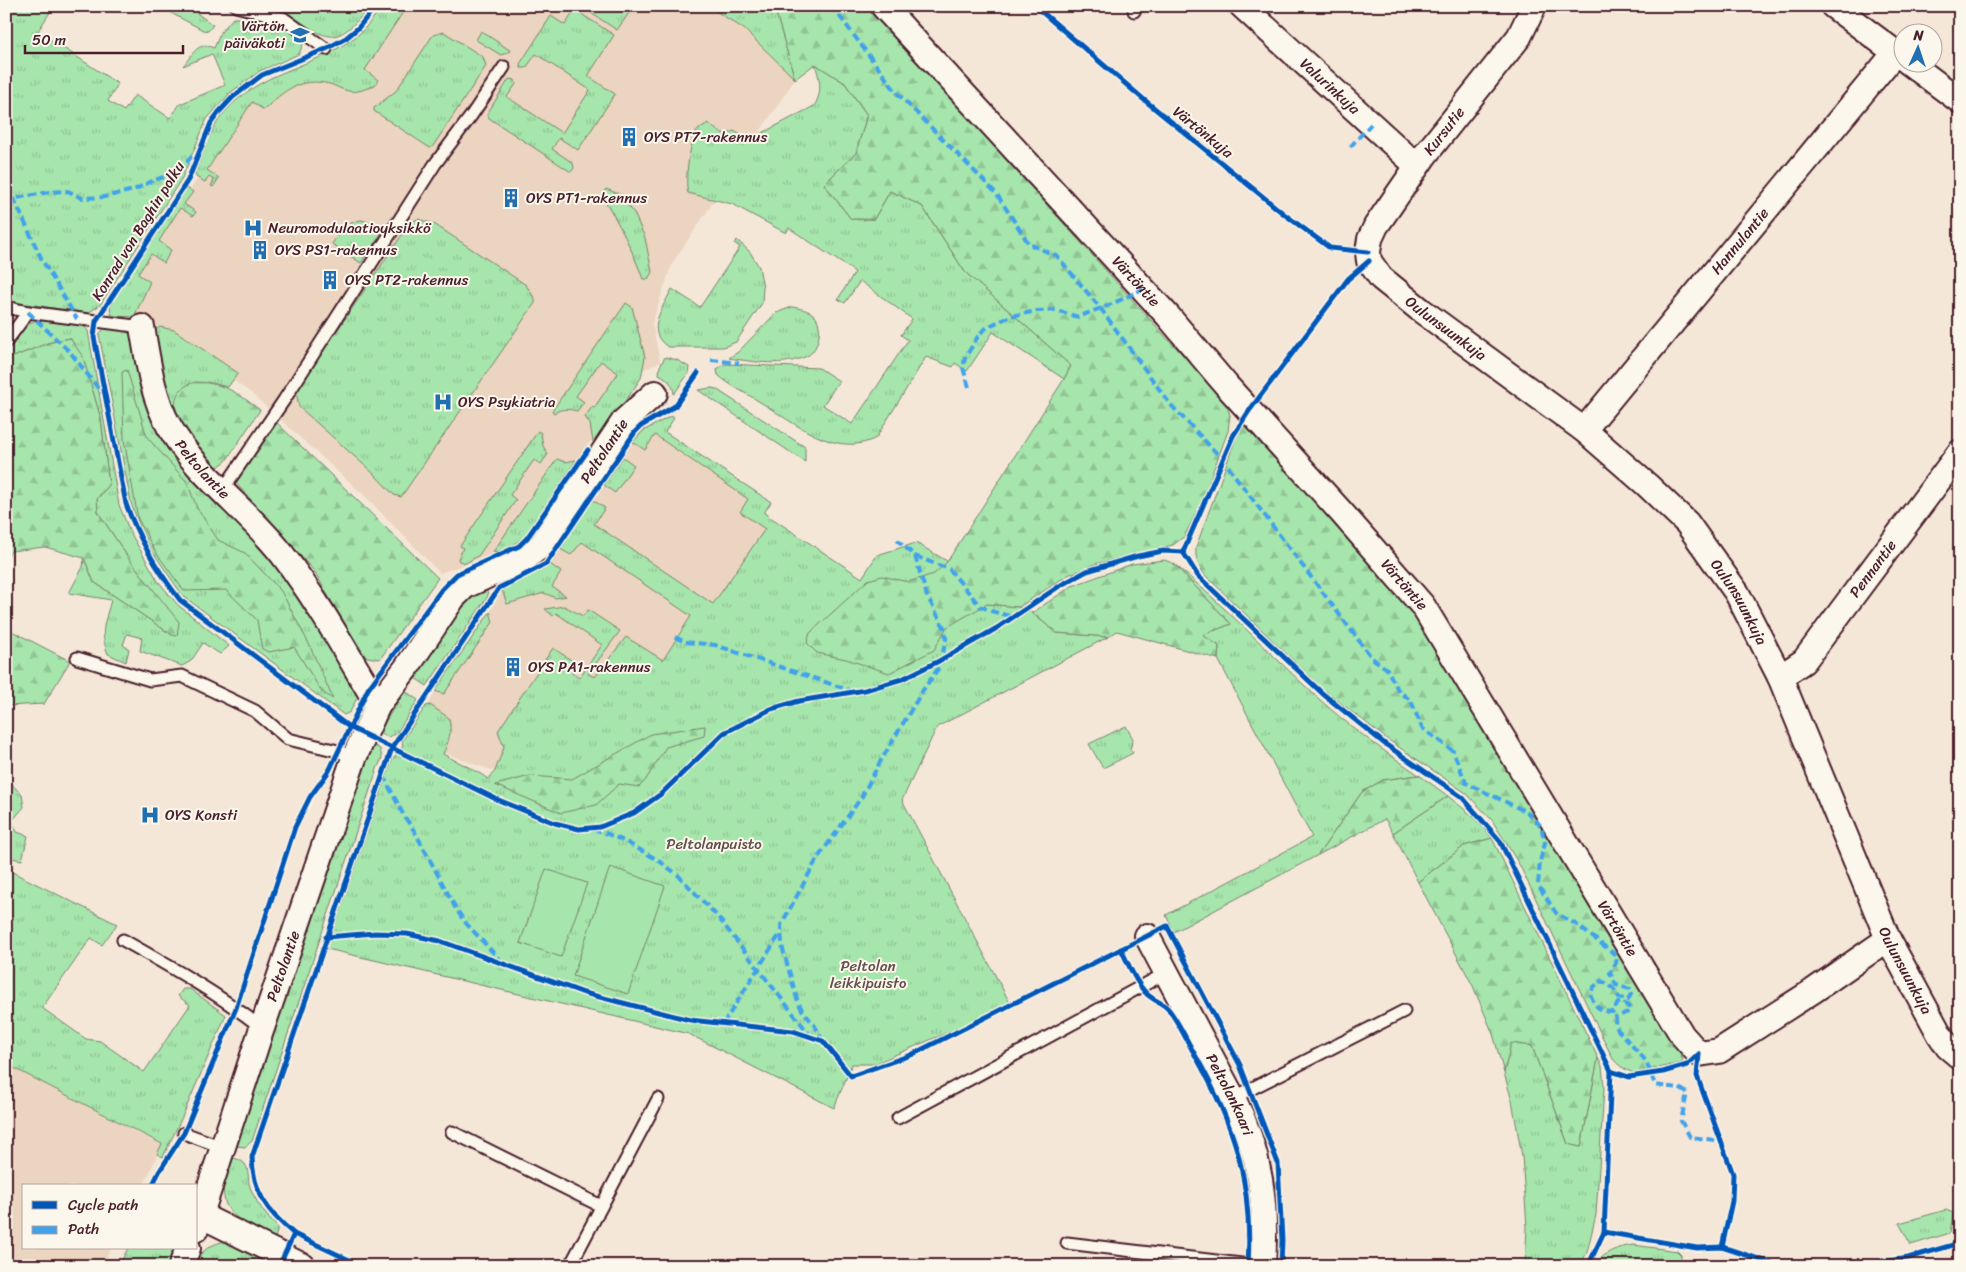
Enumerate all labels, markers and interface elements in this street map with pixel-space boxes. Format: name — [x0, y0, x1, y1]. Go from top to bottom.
place label: Värtön päiväkoti — [224, 13, 286, 56]
scale bar — [25, 22, 182, 54]
north arrow — [1894, 22, 1944, 72]
text: N — [1912, 23, 1924, 48]
school or university icon: Värtön päiväkoti — [289, 24, 311, 46]
text: 50 m — [32, 27, 67, 53]
street label: Valurinkuja — [1294, 52, 1366, 121]
street label: Värtönkuja — [1167, 99, 1240, 165]
street label: Kursutie — [1416, 101, 1472, 161]
place label: OYS PT7-rakennus — [644, 124, 767, 150]
building icon: OYS PT7-rakennus — [618, 126, 640, 148]
street label: Konrad von Baghin polku — [84, 156, 192, 306]
place label: OYS PT1-rakennus — [526, 185, 647, 211]
building icon: OYS PT1-rakennus — [500, 187, 522, 209]
street label: Hannulantie — [1704, 201, 1776, 280]
place label: Neuromodulaatioyksikkö — [268, 215, 432, 241]
hospital icon: Neuromodulaatioyksikkö — [242, 217, 264, 239]
place label: OYS PS1-rakennus — [275, 237, 397, 263]
building icon: OYS PS1-rakennus — [249, 239, 271, 261]
street label: Värtöntie — [1105, 250, 1167, 313]
place label: OYS PT2-rakennus — [345, 267, 468, 293]
building icon: OYS PT2-rakennus — [319, 269, 341, 291]
street label: Oulunsuunkuja — [1399, 289, 1493, 368]
place label: OYS Psykiatria — [458, 389, 556, 415]
hospital icon: OYS Psykiatria — [432, 391, 454, 413]
street label: Peltolantie — [573, 413, 635, 489]
street label: Peltolantie — [168, 434, 237, 506]
street label: Pennantie — [1842, 534, 1904, 603]
street label: Värtöntie — [1374, 553, 1435, 617]
street label: Oulunsuunkuja — [1703, 553, 1775, 650]
place label: OYS PA1-rakennus — [528, 654, 651, 680]
building icon: OYS PA1-rakennus — [502, 656, 524, 678]
place label: OYS Konsti — [165, 802, 238, 828]
hospital icon: OYS Konsti — [139, 804, 161, 826]
park label: Peltolanpuisto — [666, 831, 762, 857]
street label: Värtöntie — [1590, 895, 1645, 962]
street label: Oulunsuunkuja — [1871, 923, 1940, 1020]
street label: Peltolantie — [259, 927, 307, 1005]
park label: Peltolan leikkipuisto — [830, 953, 907, 996]
street label: Peltolankaari — [1199, 1049, 1261, 1140]
legend — [22, 1184, 198, 1250]
text: Cycle path — [68, 1192, 139, 1218]
text: Path — [68, 1216, 99, 1242]

